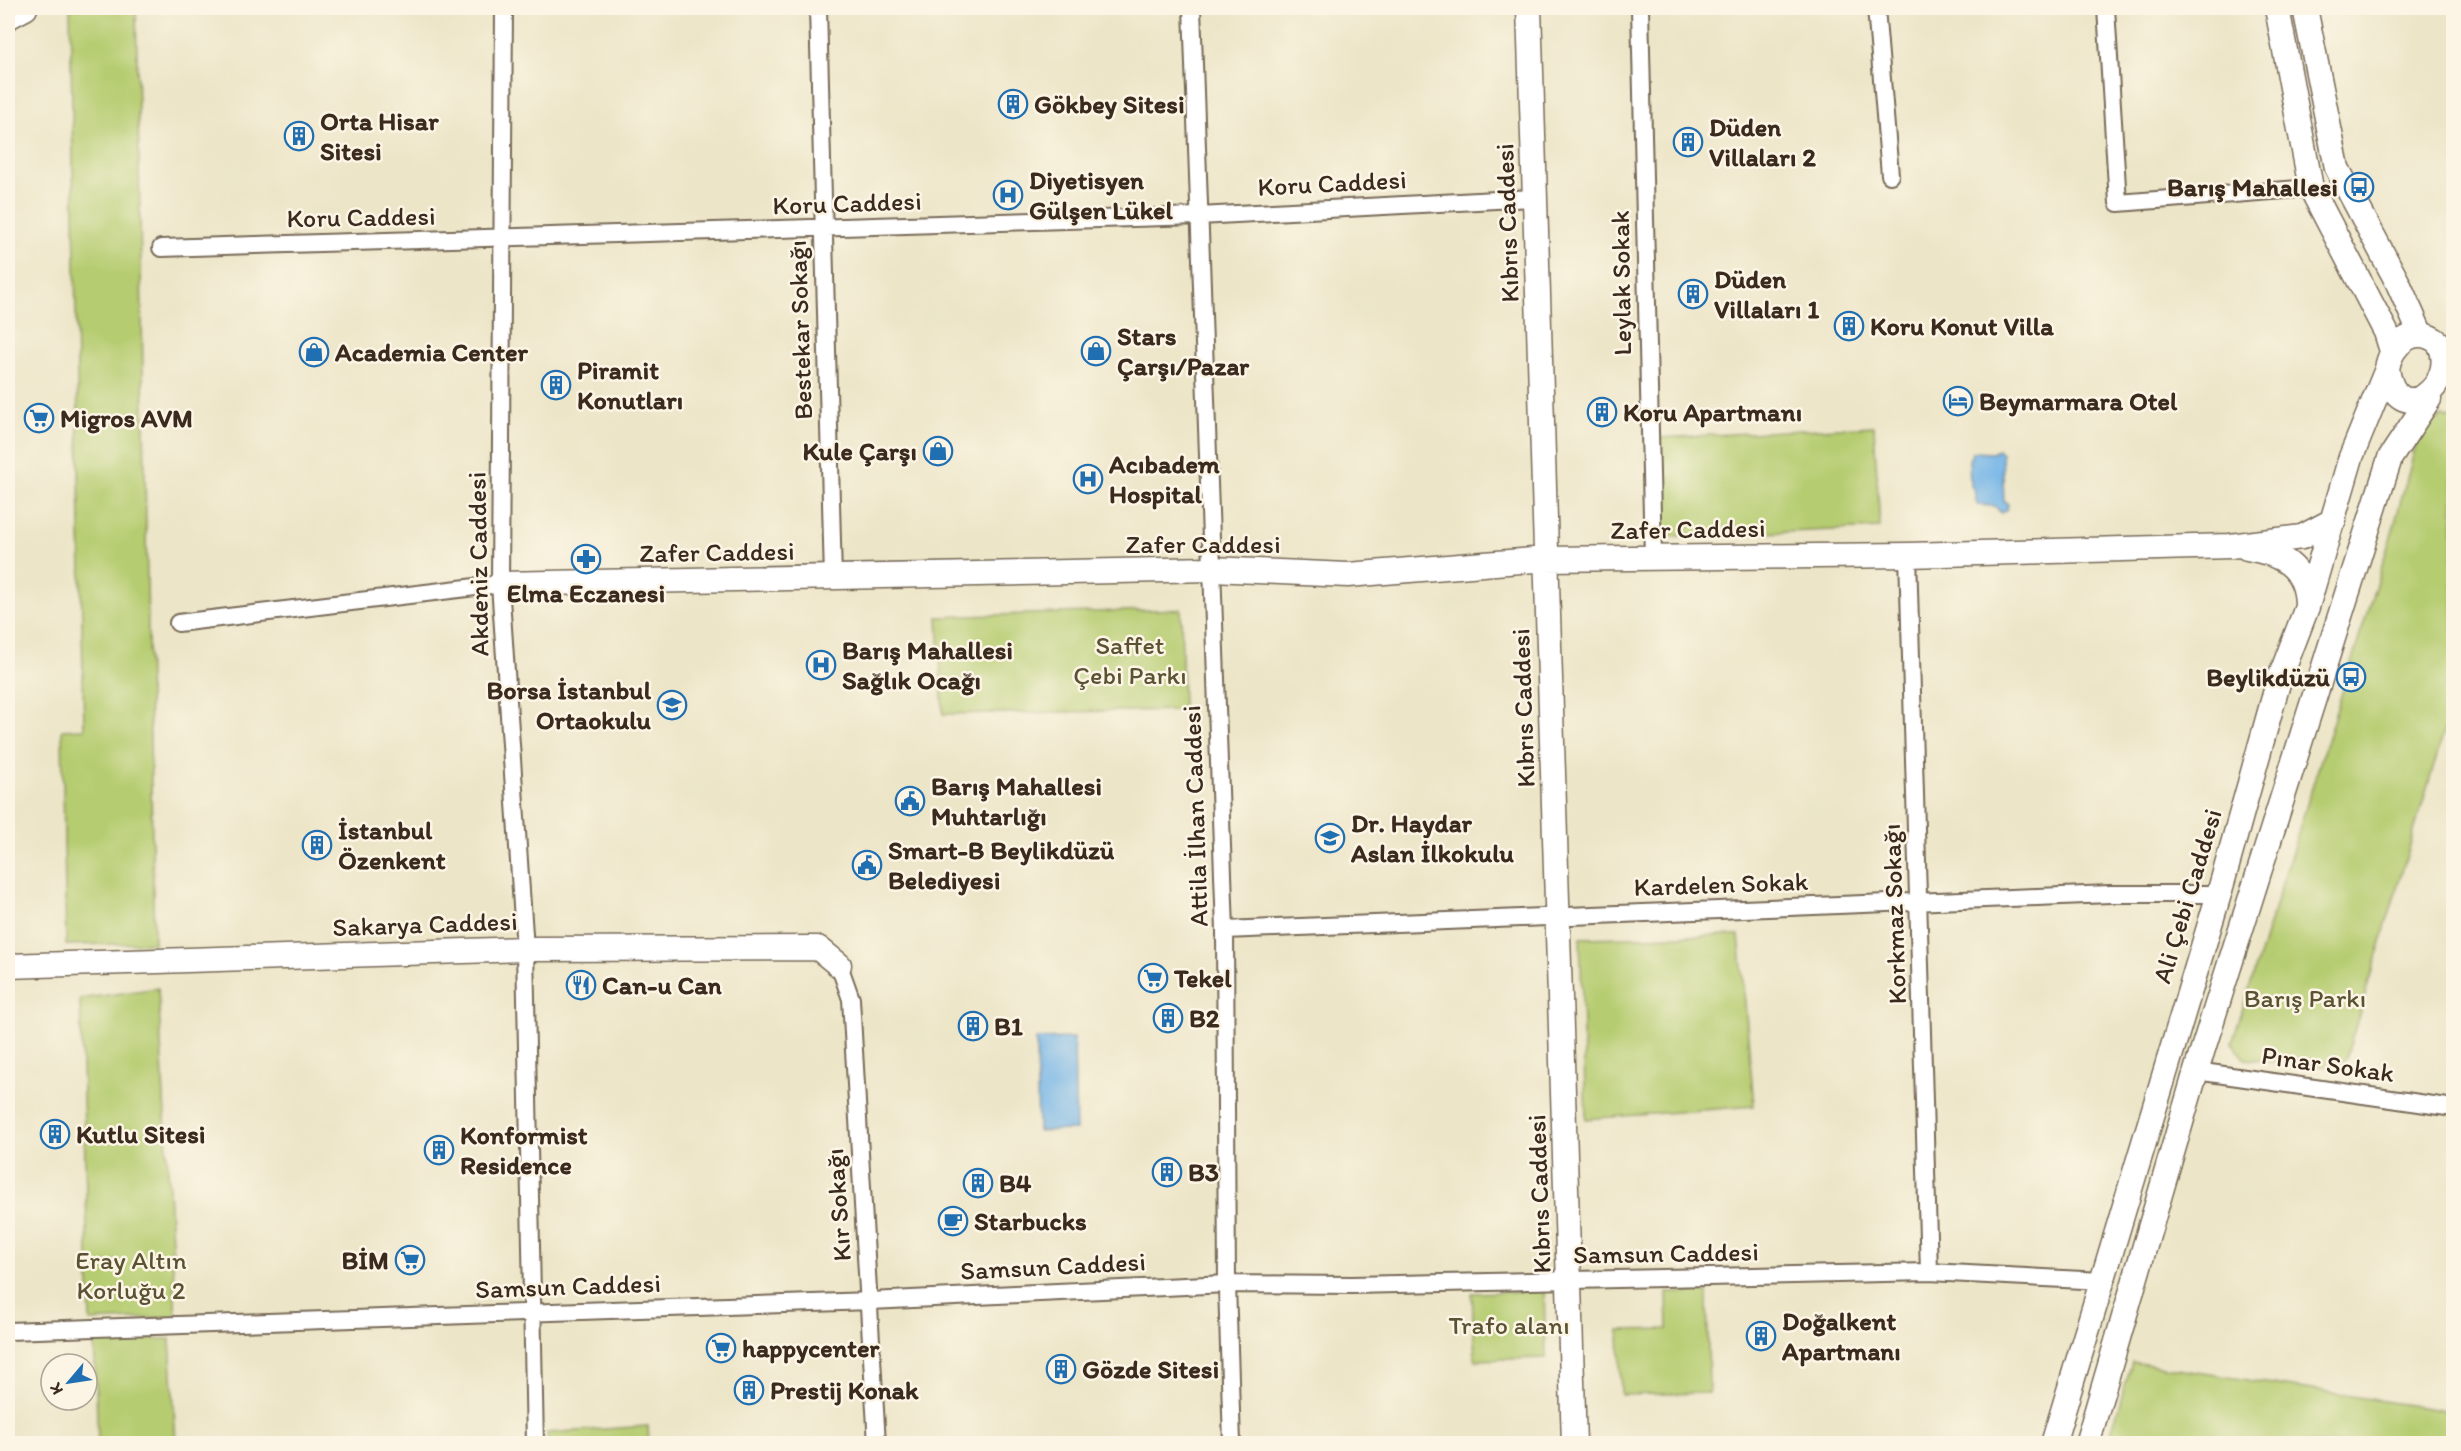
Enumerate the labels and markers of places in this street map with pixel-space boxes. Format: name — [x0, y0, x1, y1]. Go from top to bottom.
building icon: Gökbey Sitesi — [997, 88, 1029, 120]
place label: Gökbey Sitesi — [1034, 88, 1185, 120]
place label: Orta Hisar Sitesi — [320, 105, 439, 167]
place label: Düden Villaları 2 — [1709, 111, 1816, 173]
building icon: Orta Hisar Sitesi — [283, 120, 315, 152]
building icon: Düden Villaları 2 — [1672, 126, 1704, 158]
place label: Diyetisyen Gülşen Lükel — [1029, 164, 1173, 226]
place label: Barış Mahallesi — [2167, 171, 2338, 203]
bus stop icon: Barış Mahallesi — [2343, 171, 2375, 203]
hospital icon: Diyetisyen Gülşen Lükel — [992, 179, 1024, 211]
place label: Düden Villaları 1 — [1714, 263, 1819, 325]
building icon: Düden Villaları 1 — [1677, 278, 1709, 310]
building icon: Koru Konut Villa — [1833, 310, 1865, 342]
place label: Koru Konut Villa — [1870, 310, 2054, 342]
place label: Stars Çarşı/Pazar — [1117, 320, 1250, 382]
shop icon: Stars Çarşı/Pazar — [1080, 335, 1112, 367]
shop icon: Academia Center — [298, 336, 330, 368]
place label: Academia Center — [334, 336, 529, 368]
place label: Piramit Konutları — [577, 354, 683, 416]
building icon: Piramit Konutları — [540, 369, 572, 401]
hotel icon: Beymarmara Otel — [1942, 385, 1974, 417]
place label: Beymarmara Otel — [1979, 385, 2178, 417]
building icon: Koru Apartmanı — [1586, 396, 1618, 428]
place label: Koru Apartmanı — [1623, 396, 1802, 428]
supermarket icon: Migros AVM — [23, 402, 55, 434]
place label: Migros AVM — [60, 402, 193, 434]
place label: Kule Çarşı — [803, 435, 917, 467]
shop icon: Kule Çarşı — [922, 435, 954, 467]
place label: Acıbadem Hospital — [1108, 448, 1220, 510]
hospital icon: Acıbadem Hospital — [1072, 463, 1104, 495]
pharmacy icon: Elma Eczanesi — [570, 543, 602, 575]
place label: Elma Eczanesi — [507, 577, 665, 609]
place label: Barış Mahallesi Sağlık Ocağı — [842, 634, 1013, 696]
hospital icon: Barış Mahallesi Sağlık Ocağı — [805, 649, 837, 681]
place label: Beylikdüzü — [2206, 661, 2331, 693]
bus stop icon: Beylikdüzü — [2335, 661, 2367, 693]
place label: Borsa İstanbul Ortaokulu — [486, 674, 652, 736]
school or university icon: Borsa İstanbul Ortaokulu — [656, 689, 688, 721]
place label: Barış Mahallesi Muhtarlığı — [931, 770, 1102, 832]
public building icon: Barış Mahallesi Muhtarlığı — [894, 785, 926, 817]
place label: Dr. Haydar Aslan İlkokulu — [1350, 807, 1514, 869]
place label: İstanbul Özenkent — [338, 814, 446, 876]
school or university icon: Dr. Haydar Aslan İlkokulu — [1314, 822, 1346, 854]
building icon: İstanbul Özenkent — [301, 829, 333, 861]
place label: Smart-B Beylikdüzü Belediyesi — [888, 834, 1115, 896]
public building icon: Smart-B Beylikdüzü Belediyesi — [851, 849, 883, 881]
supermarket icon: Tekel — [1137, 962, 1169, 994]
place label: Tekel — [1173, 962, 1232, 994]
restaurant icon: Can-u Can — [565, 969, 597, 1001]
place label: Can-u Can — [602, 969, 722, 1001]
building icon: B2 — [1152, 1002, 1184, 1034]
place label: B2 — [1189, 1002, 1220, 1034]
building icon: B1 — [957, 1010, 989, 1042]
place label: B1 — [994, 1010, 1023, 1042]
building icon: Kutlu Sitesi — [39, 1118, 71, 1150]
place label: Kutlu Sitesi — [76, 1118, 205, 1150]
place label: Konformist Residence — [460, 1119, 588, 1181]
building icon: Konformist Residence — [423, 1134, 455, 1166]
building icon: B3 — [1151, 1156, 1183, 1188]
place label: B3 — [1188, 1156, 1219, 1188]
building icon: B4 — [962, 1167, 994, 1199]
place label: B4 — [999, 1167, 1032, 1199]
cafe icon: Starbucks — [937, 1205, 969, 1237]
place label: Starbucks — [974, 1205, 1087, 1237]
place label: BİM — [342, 1244, 389, 1276]
supermarket icon: BİM — [394, 1244, 426, 1276]
place label: Doğalkent Apartmanı — [1781, 1305, 1901, 1367]
building icon: Doğalkent Apartmanı — [1745, 1320, 1777, 1352]
supermarket icon: happycenter — [705, 1332, 737, 1364]
place label: happycenter — [742, 1332, 881, 1364]
building icon: Gözde Sitesi — [1045, 1353, 1077, 1385]
place label: Gözde Sitesi — [1082, 1353, 1219, 1385]
building icon: Prestij Konak — [733, 1374, 765, 1406]
place label: Prestij Konak — [770, 1374, 919, 1406]

